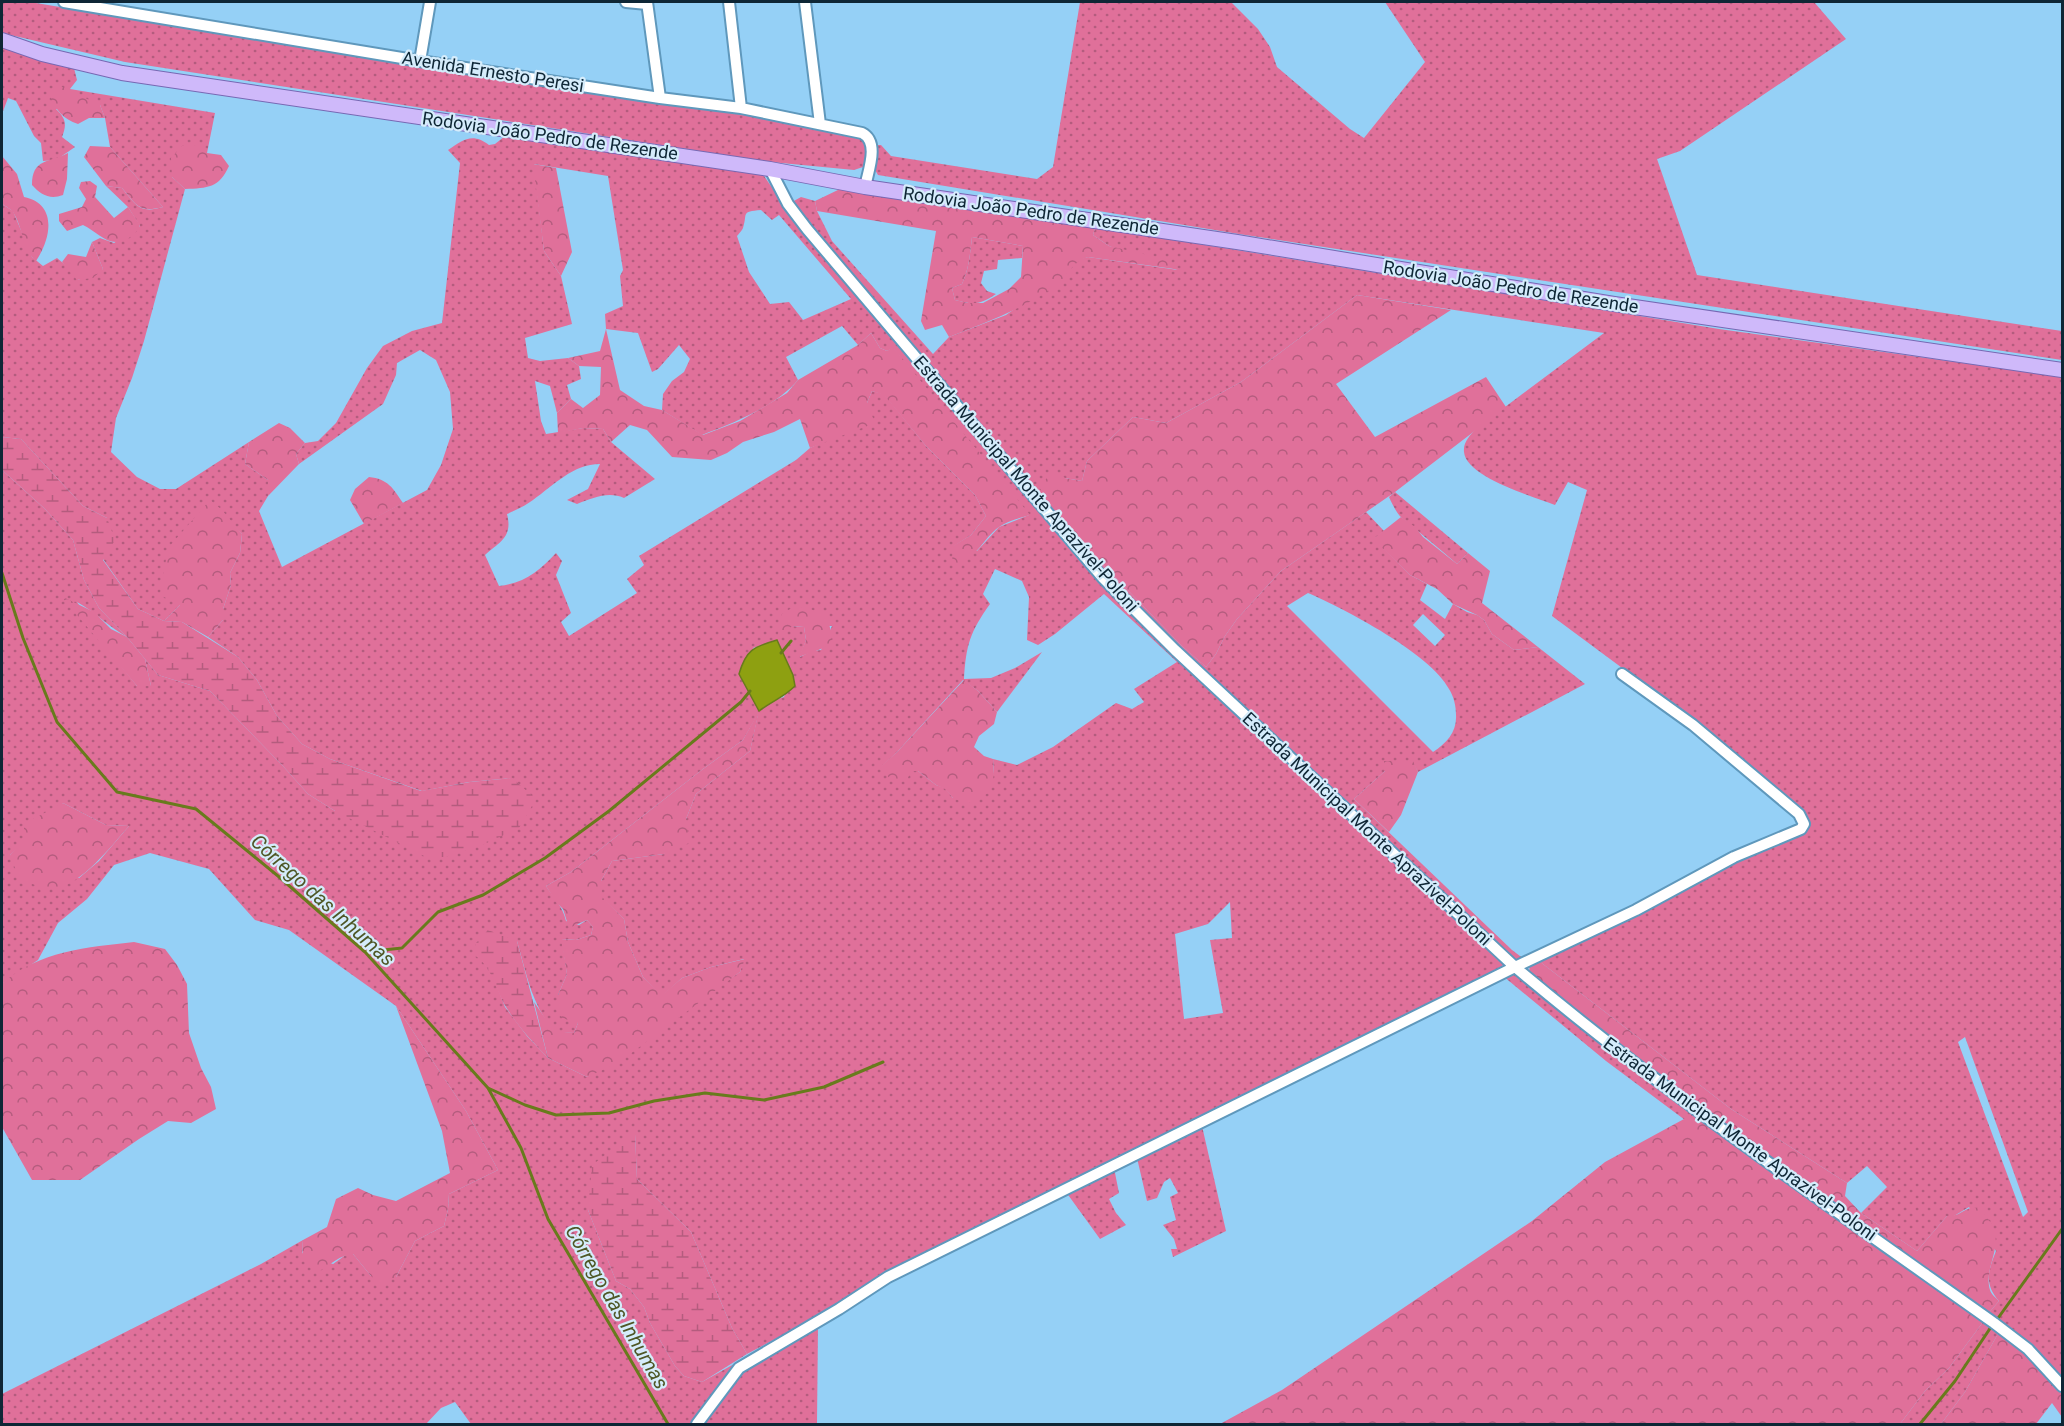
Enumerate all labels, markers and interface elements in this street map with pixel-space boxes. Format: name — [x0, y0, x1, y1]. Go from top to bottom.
street label: Avenida Ernesto Peresi — [401, 47, 585, 96]
street label: Rodovia João Pedro de Rezende — [421, 107, 679, 164]
street label: Rodovia João Pedro de Rezende — [902, 182, 1160, 239]
street label: Rodovia João Pedro de Rezende — [1382, 256, 1640, 317]
street label: Estrada Municipal Monte Aprazível-Poloni — [909, 351, 1143, 616]
street label: Estrada Municipal Monte Aprazível-Poloni — [1239, 708, 1496, 950]
water label: Córrego das Inhumas — [246, 829, 400, 971]
street label: Estrada Municipal Monte Aprazível-Poloni — [1600, 1032, 1881, 1245]
water label: Córrego das Inhumas — [560, 1221, 674, 1393]

